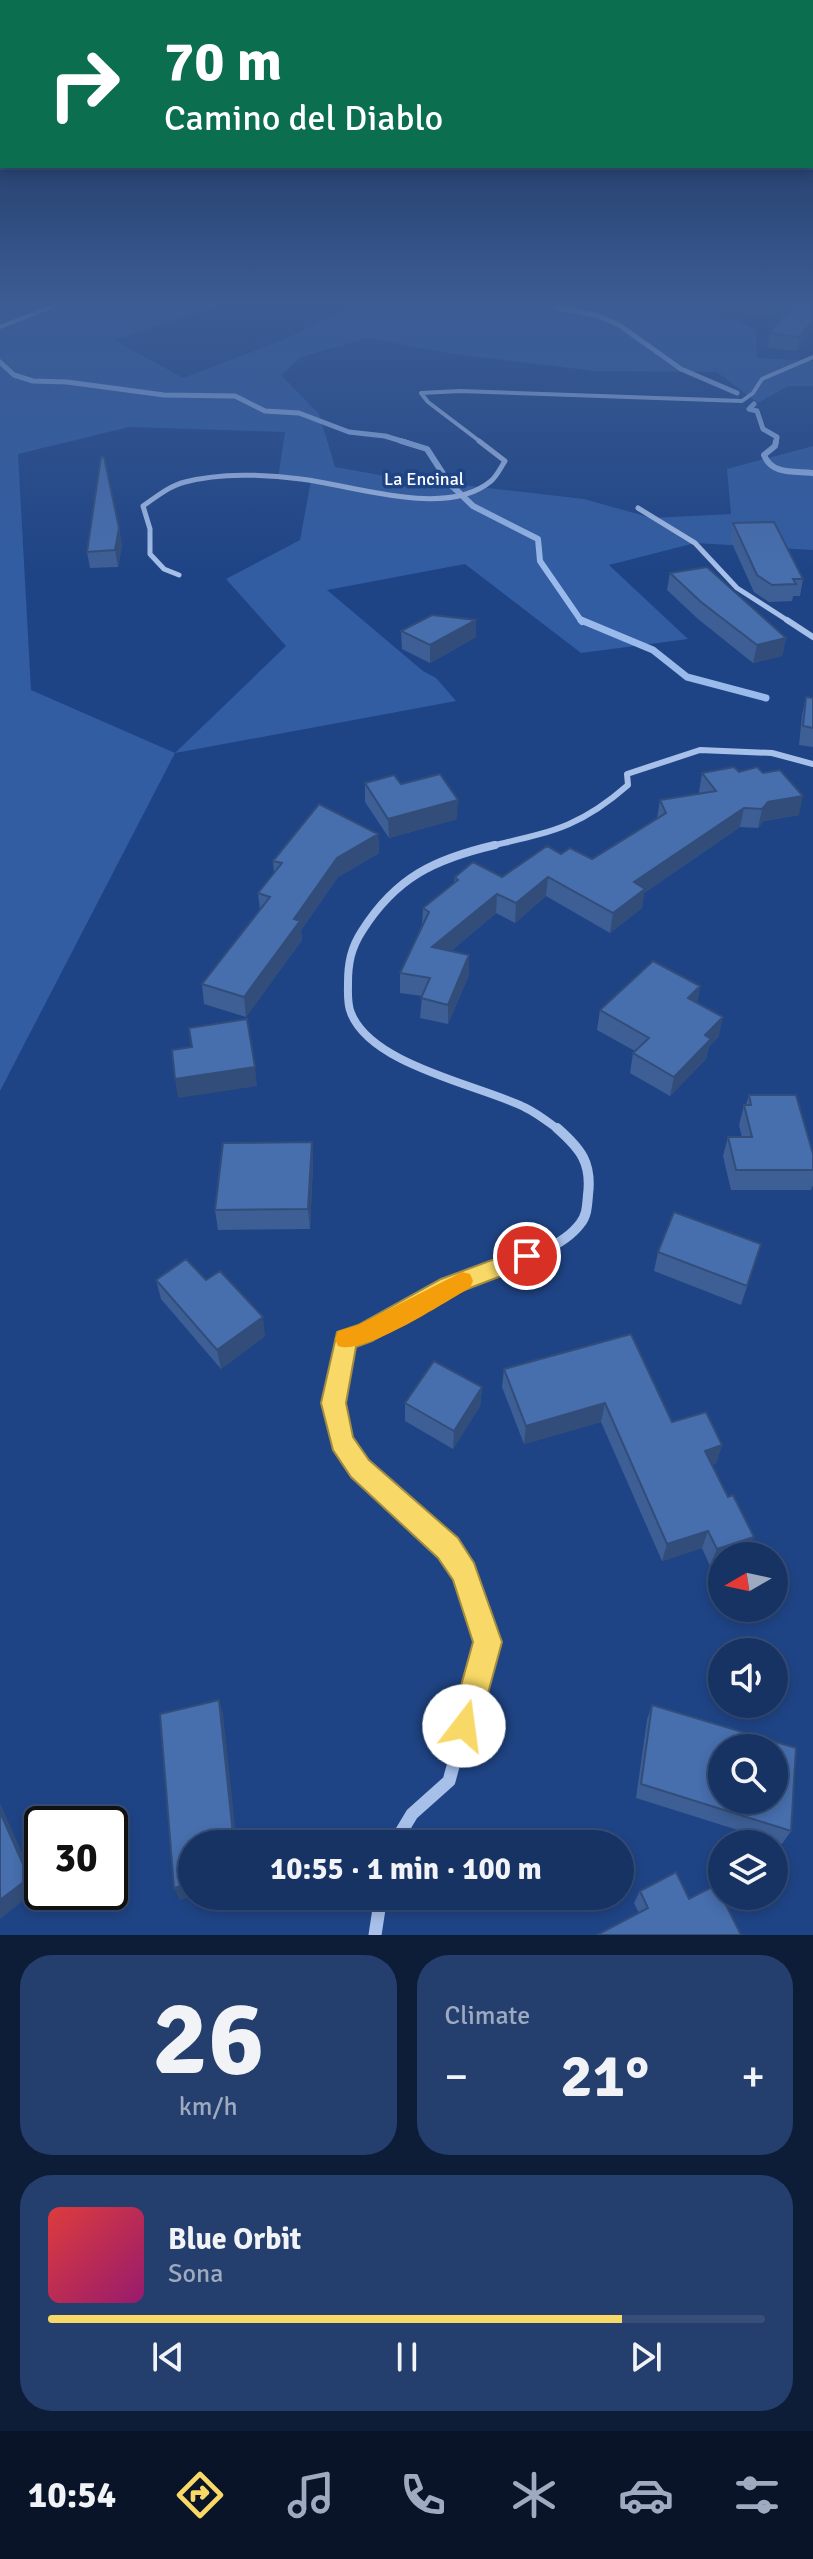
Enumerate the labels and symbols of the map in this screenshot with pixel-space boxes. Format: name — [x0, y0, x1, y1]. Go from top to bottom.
street label: La Encinal — [384, 468, 464, 490]
pin — [493, 1222, 561, 1290]
north arrow — [708, 1542, 788, 1622]
position arrow — [422, 1684, 506, 1768]
speed limit sign: 30 — [24, 1806, 128, 1910]

